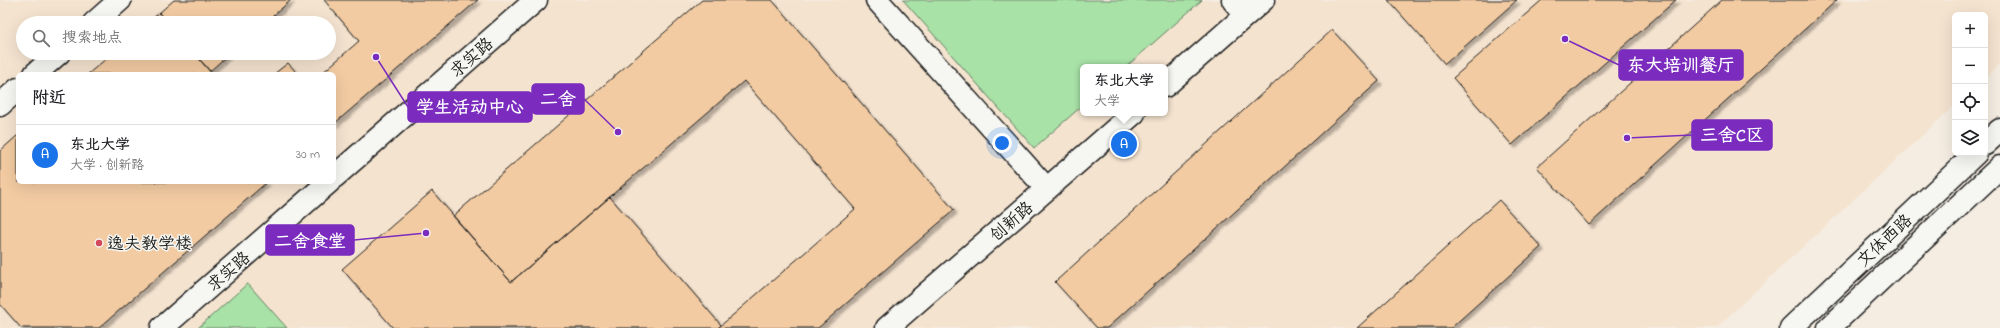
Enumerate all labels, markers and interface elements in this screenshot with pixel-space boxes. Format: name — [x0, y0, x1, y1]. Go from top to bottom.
map controls — [1952, 12, 1988, 156]
button: + — [1952, 12, 1988, 48]
search box — [16, 16, 336, 60]
icon: search — [30, 27, 52, 49]
text: 搜索地点 — [62, 27, 122, 49]
street label: 求实路 — [445, 32, 499, 84]
button: − — [1952, 48, 1988, 84]
callout: 东大培训餐厅 — [1619, 50, 1743, 80]
text: 东大培训餐厅 — [1627, 54, 1735, 80]
popup — [1080, 64, 1168, 116]
text: 东北大学 — [1094, 70, 1154, 92]
callout: 二舍 — [532, 84, 584, 114]
button: locate — [1952, 84, 1988, 120]
text: 附近 — [32, 86, 66, 111]
text: 二舍 — [540, 88, 576, 114]
callout: 学生活动中心 — [408, 92, 532, 122]
text: 大学 — [1094, 92, 1120, 111]
text: 学生活动中心 — [416, 96, 524, 122]
callout: 三舍C区 — [1692, 120, 1772, 150]
button: layers — [1952, 120, 1988, 156]
text: 三舍C区 — [1700, 124, 1764, 150]
pin: A — [1111, 129, 1137, 159]
your location — [992, 133, 1012, 153]
text: 东北大学 — [70, 134, 130, 156]
text: A — [41, 145, 49, 164]
text: 30 m — [296, 145, 320, 164]
text: 大学 · 创新路 — [70, 156, 144, 175]
street label: 创新路 — [985, 196, 1039, 248]
street label: 文体西路 — [1852, 209, 1918, 273]
callout: 二舍食堂 — [266, 225, 354, 255]
text: 二舍食堂 — [274, 230, 346, 256]
place label: 逸夫教学楼 — [107, 232, 192, 257]
marker: 逸夫教学楼 — [94, 238, 104, 248]
street label: 求实路 — [202, 246, 256, 298]

